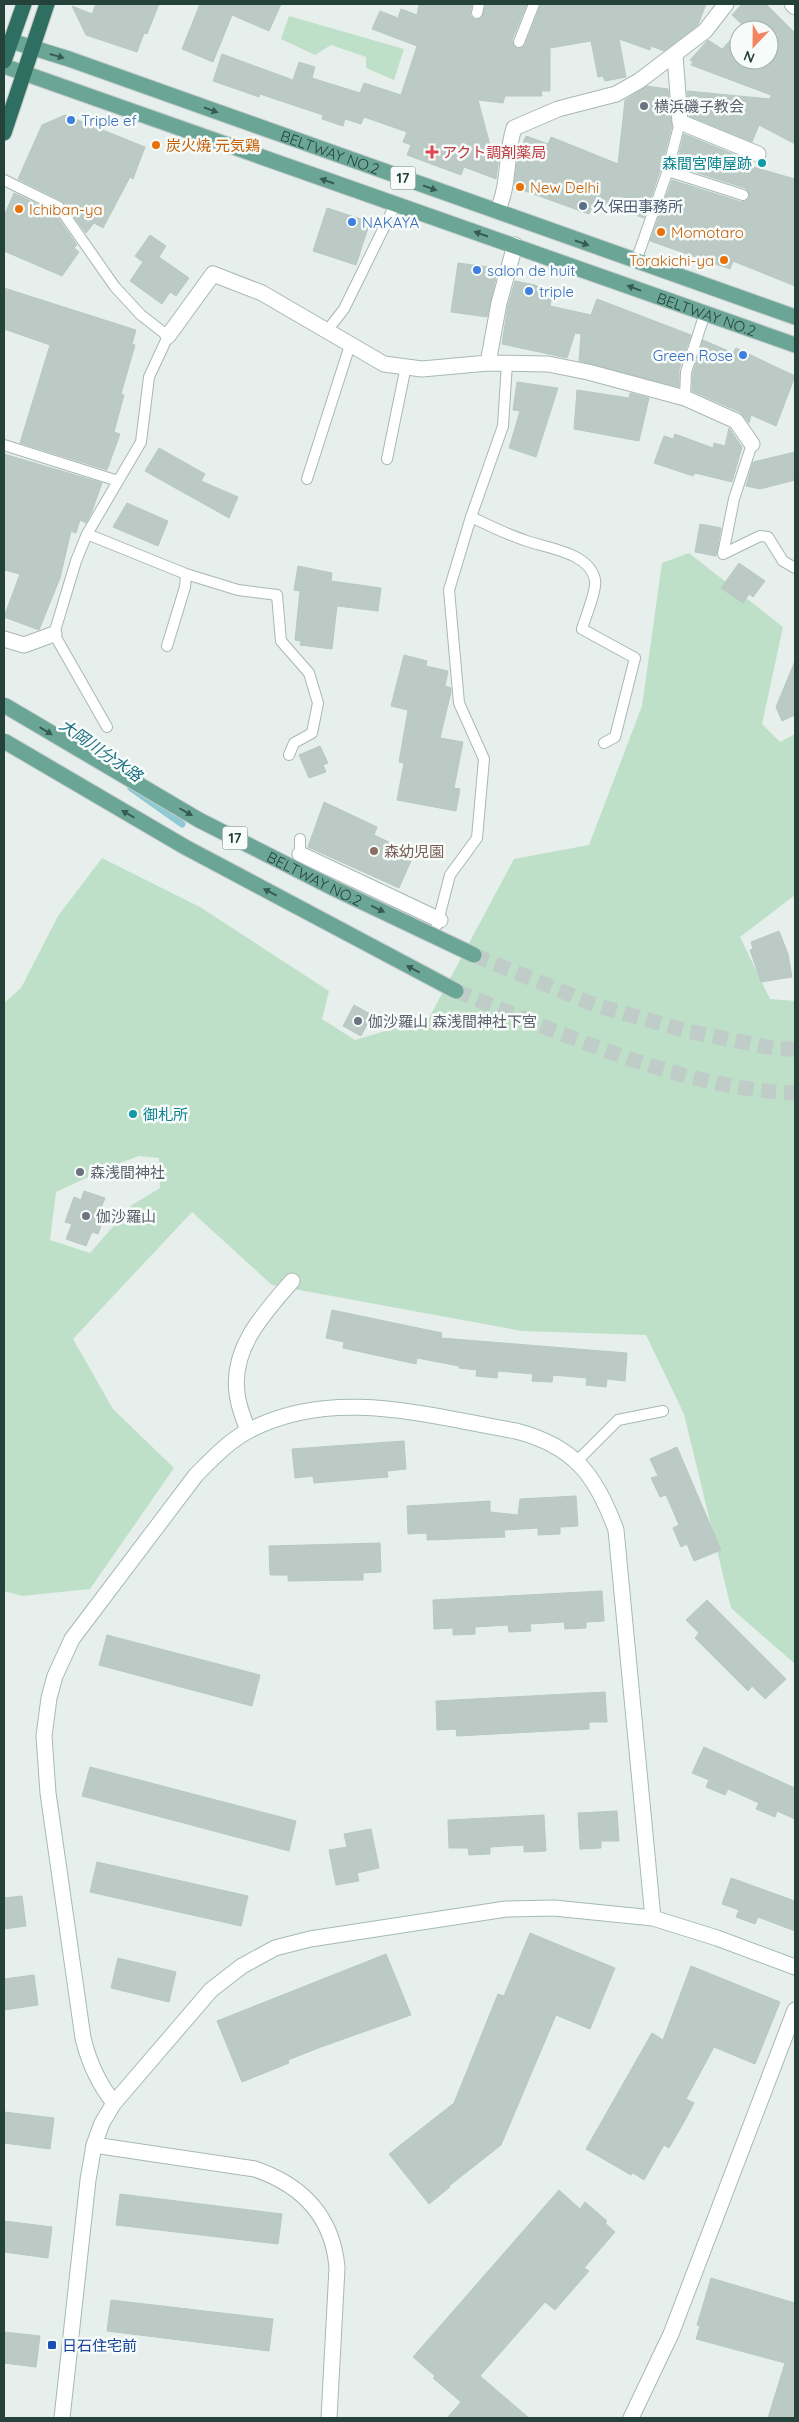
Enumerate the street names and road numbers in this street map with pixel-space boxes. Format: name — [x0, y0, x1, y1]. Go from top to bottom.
street label: BELTWAY NO.2 — [278, 126, 382, 178]
road number: 17 — [390, 167, 416, 190]
street label: BELTWAY NO.2 — [654, 288, 759, 340]
road number: 17 — [222, 826, 248, 850]
street label: BELTWAY NO.2 — [264, 847, 365, 910]

